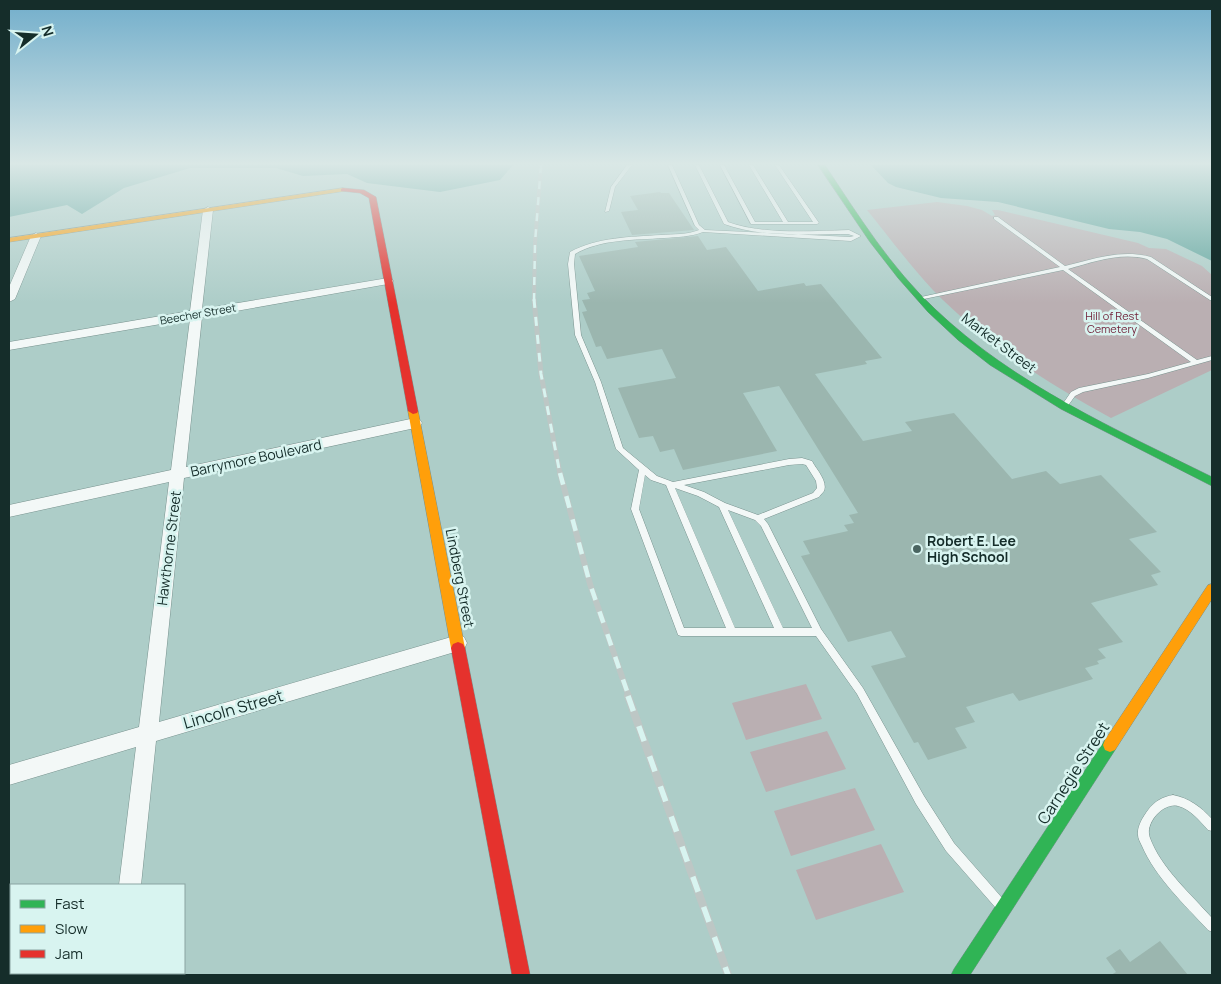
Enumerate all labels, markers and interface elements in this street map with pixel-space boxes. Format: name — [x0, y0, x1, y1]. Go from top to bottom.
north arrow — [10, 10, 60, 60]
text: N — [37, 23, 58, 39]
street label: Beecher Street — [159, 299, 237, 328]
street label: Market Street — [958, 308, 1041, 377]
park label: Hill of Rest Cemetery — [1085, 308, 1139, 336]
street label: Barrymore Boulevard — [188, 434, 323, 481]
street label: Hawthorne Street — [152, 489, 185, 606]
street label: Lindberg Street — [442, 527, 479, 629]
place label: Robert E. Lee High School — [927, 531, 1016, 566]
marker: Robert E. Lee High School — [911, 543, 923, 555]
street label: Lincoln Street — [181, 684, 285, 734]
street label: Carnegie Street — [1032, 718, 1114, 828]
legend — [10, 884, 185, 974]
text: Fast — [55, 893, 84, 914]
text: Slow — [55, 918, 88, 939]
text: Jam — [55, 943, 83, 964]

